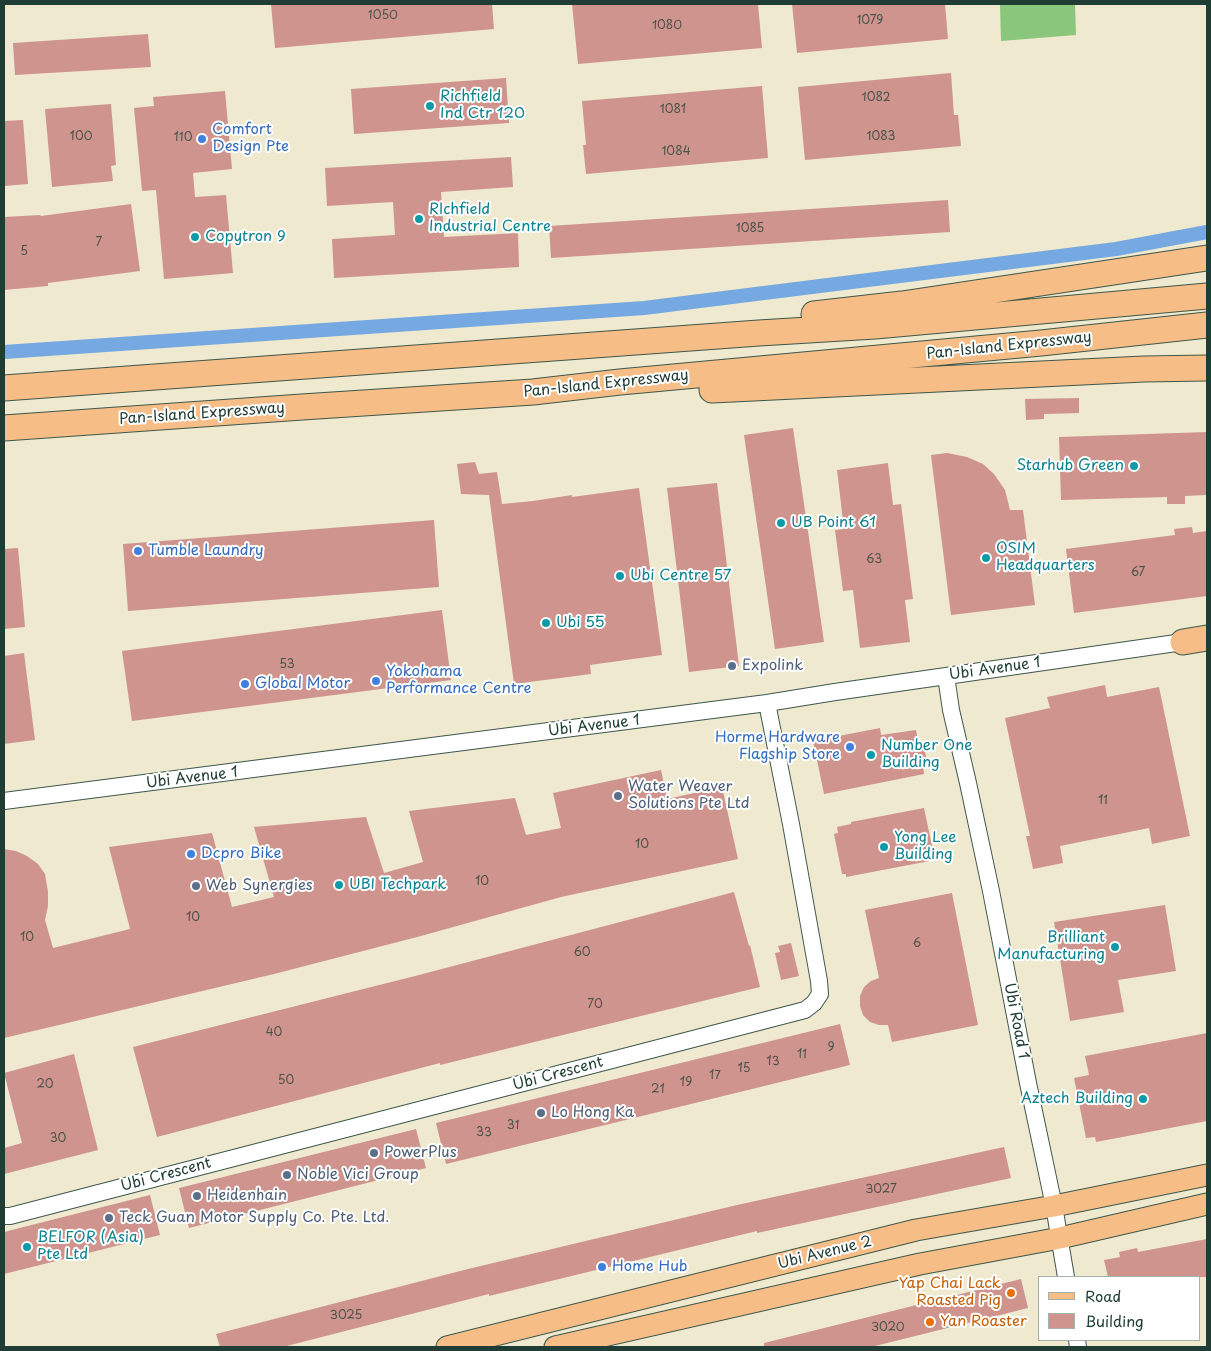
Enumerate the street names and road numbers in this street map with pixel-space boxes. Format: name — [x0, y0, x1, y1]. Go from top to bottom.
street label: Pan-Island Expressway — [926, 328, 1092, 364]
street label: Pan-Island Expressway — [523, 366, 689, 402]
street label: Pan-Island Expressway — [119, 399, 285, 429]
street label: Ubi Avenue 1 — [948, 654, 1042, 684]
street label: Ubi Avenue 1 — [547, 711, 641, 741]
street label: Ubi Avenue 1 — [145, 763, 239, 793]
street label: Ubi Road 1 — [1000, 981, 1032, 1061]
street label: Ubi Crescent — [511, 1053, 605, 1095]
street label: Ubi Crescent — [119, 1154, 213, 1196]
street label: Ubi Avenue 2 — [776, 1233, 874, 1273]

